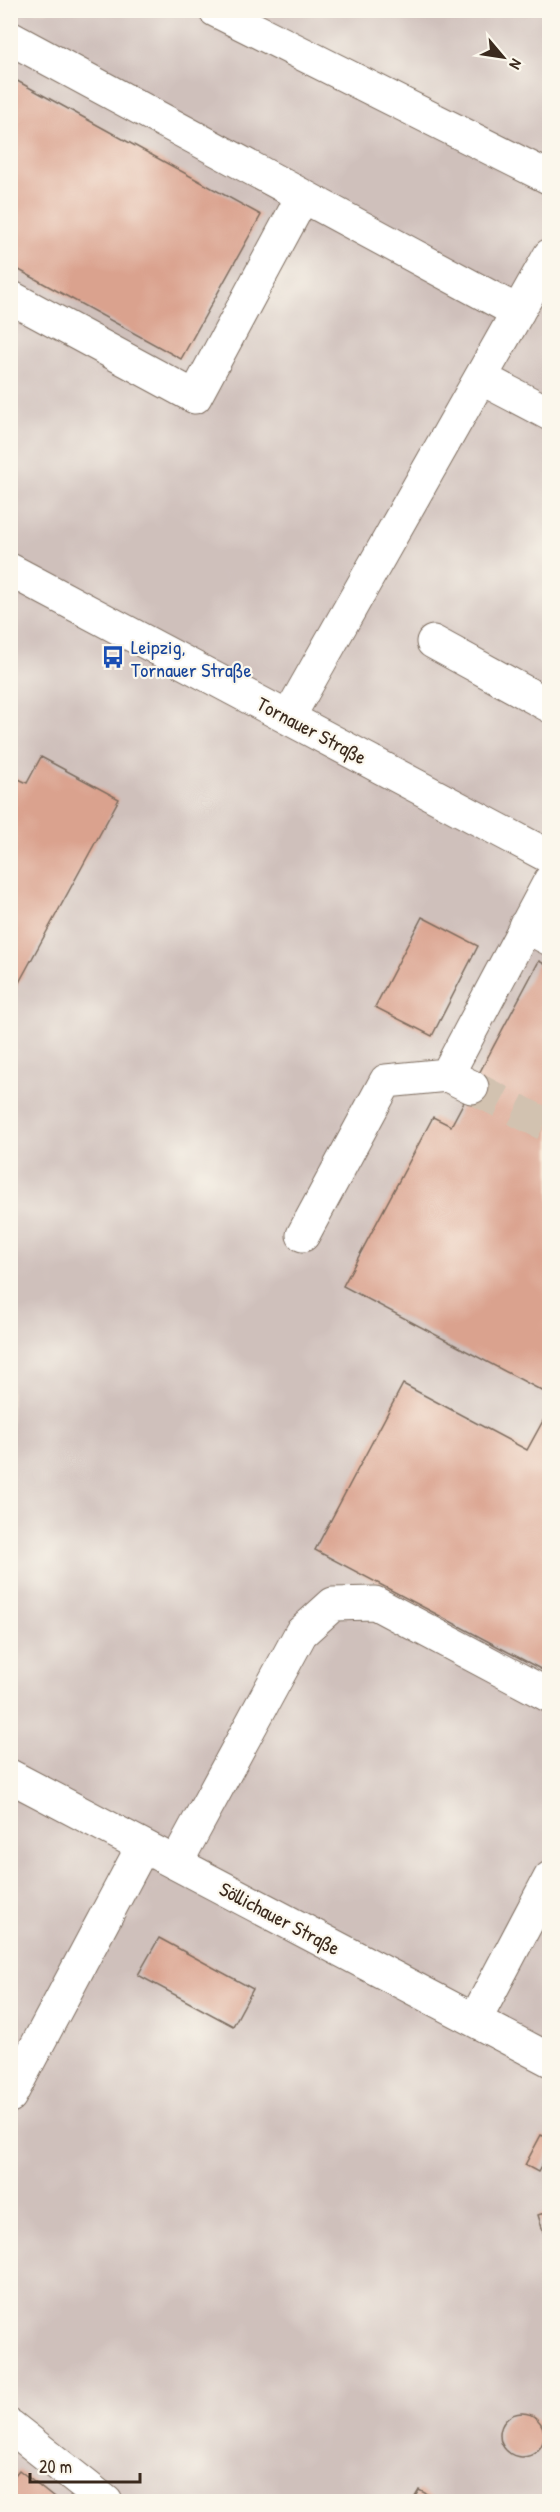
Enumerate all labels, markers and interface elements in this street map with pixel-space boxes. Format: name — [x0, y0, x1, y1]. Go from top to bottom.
north arrow — [473, 27, 533, 87]
text: N — [504, 55, 528, 74]
place label: Leipzig, Tornauer Straße — [131, 633, 251, 683]
bus stop icon: Leipzig, Tornauer Straße — [100, 644, 126, 670]
street label: Tornauer Straße — [253, 690, 372, 770]
street label: Söllichauer Straße — [215, 1875, 345, 1961]
scale bar — [30, 2446, 140, 2484]
text: 20 m — [39, 2454, 72, 2479]

